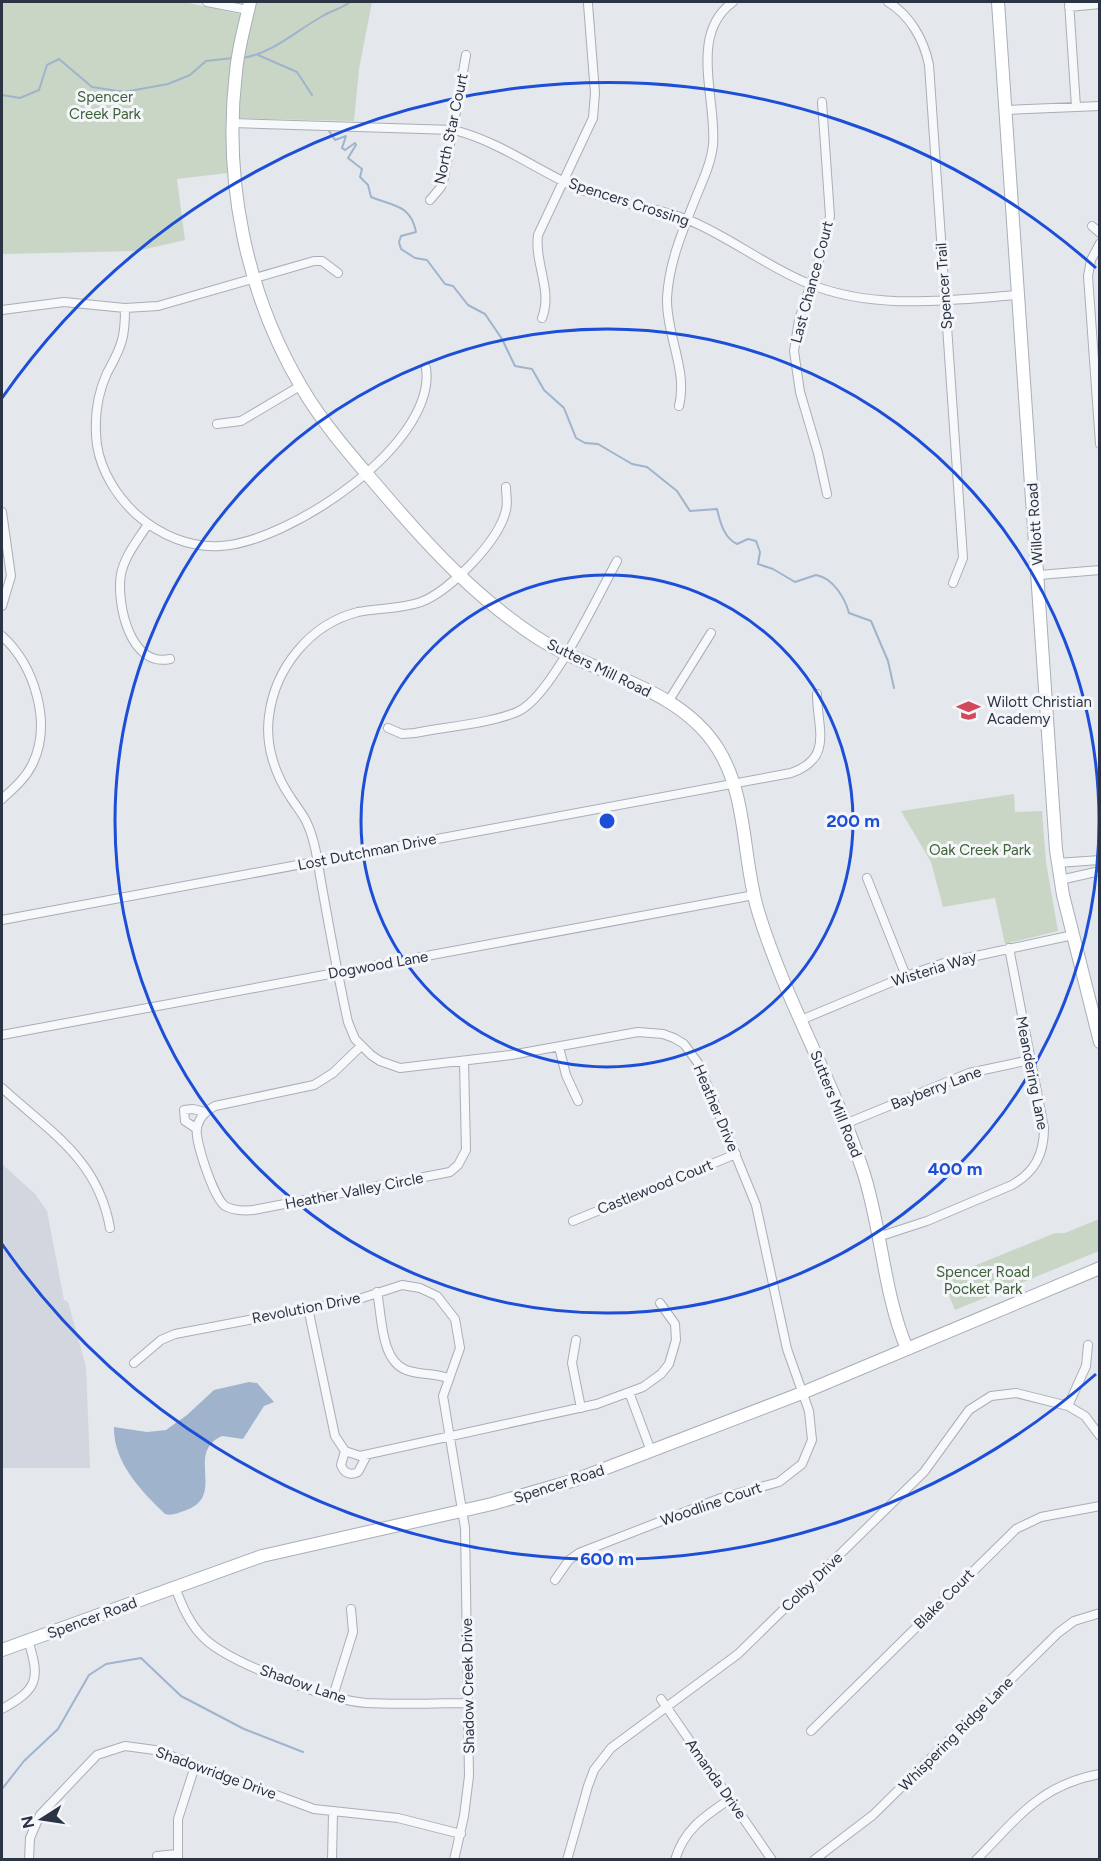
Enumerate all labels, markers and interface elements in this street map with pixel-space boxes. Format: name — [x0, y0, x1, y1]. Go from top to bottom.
street label: North Star Court — [430, 72, 472, 186]
park label: Spencer Creek Park — [69, 88, 142, 123]
street label: Spencers Crossing — [566, 174, 692, 230]
street label: Last Chance Court — [787, 219, 837, 345]
street label: Spencer Trail — [932, 242, 956, 330]
street label: Willott Road — [1023, 482, 1047, 566]
street label: Sutters Mill Road — [544, 635, 654, 701]
place label: Wilott Christian Academy — [987, 693, 1092, 728]
school or university icon: Wilott Christian Academy — [956, 698, 982, 724]
text: 200 m — [826, 810, 880, 832]
centre of rings — [597, 811, 617, 831]
street label: Lost Dutchman Drive — [296, 830, 438, 874]
park label: Oak Creek Park — [929, 841, 1032, 859]
street label: Dogwood Lane — [327, 947, 429, 983]
street label: Wisteria Way — [889, 948, 979, 990]
street label: Meandering Lane — [1012, 1015, 1052, 1131]
street label: Sutters Mill Road — [806, 1048, 866, 1160]
street label: Heather Drive — [690, 1062, 742, 1154]
street label: Bayberry Lane — [888, 1063, 984, 1113]
street label: Castlewood Court — [595, 1156, 715, 1218]
text: 400 m — [928, 1158, 982, 1180]
street label: Heather Valley Circle — [283, 1169, 425, 1213]
park label: Spencer Road Pocket Park — [936, 1263, 1030, 1298]
street label: Revolution Drive — [250, 1289, 362, 1327]
street label: Spencer Road — [511, 1461, 607, 1507]
street label: Woodline Court — [658, 1478, 764, 1530]
text: 600 m — [580, 1548, 634, 1570]
street label: Colby Drive — [778, 1549, 846, 1615]
street label: Blake Court — [910, 1565, 978, 1633]
street label: Spencer Road — [45, 1593, 139, 1643]
street label: Shadow Creek Drive — [458, 1618, 478, 1754]
street label: Shadow Lane — [258, 1661, 348, 1707]
street label: Whispering Ridge Lane — [895, 1673, 1017, 1795]
street label: Amanda Drive — [682, 1735, 750, 1823]
street label: Shadowridge Drive — [153, 1743, 279, 1803]
north arrow — [12, 1789, 72, 1849]
text: N — [17, 1814, 38, 1830]

